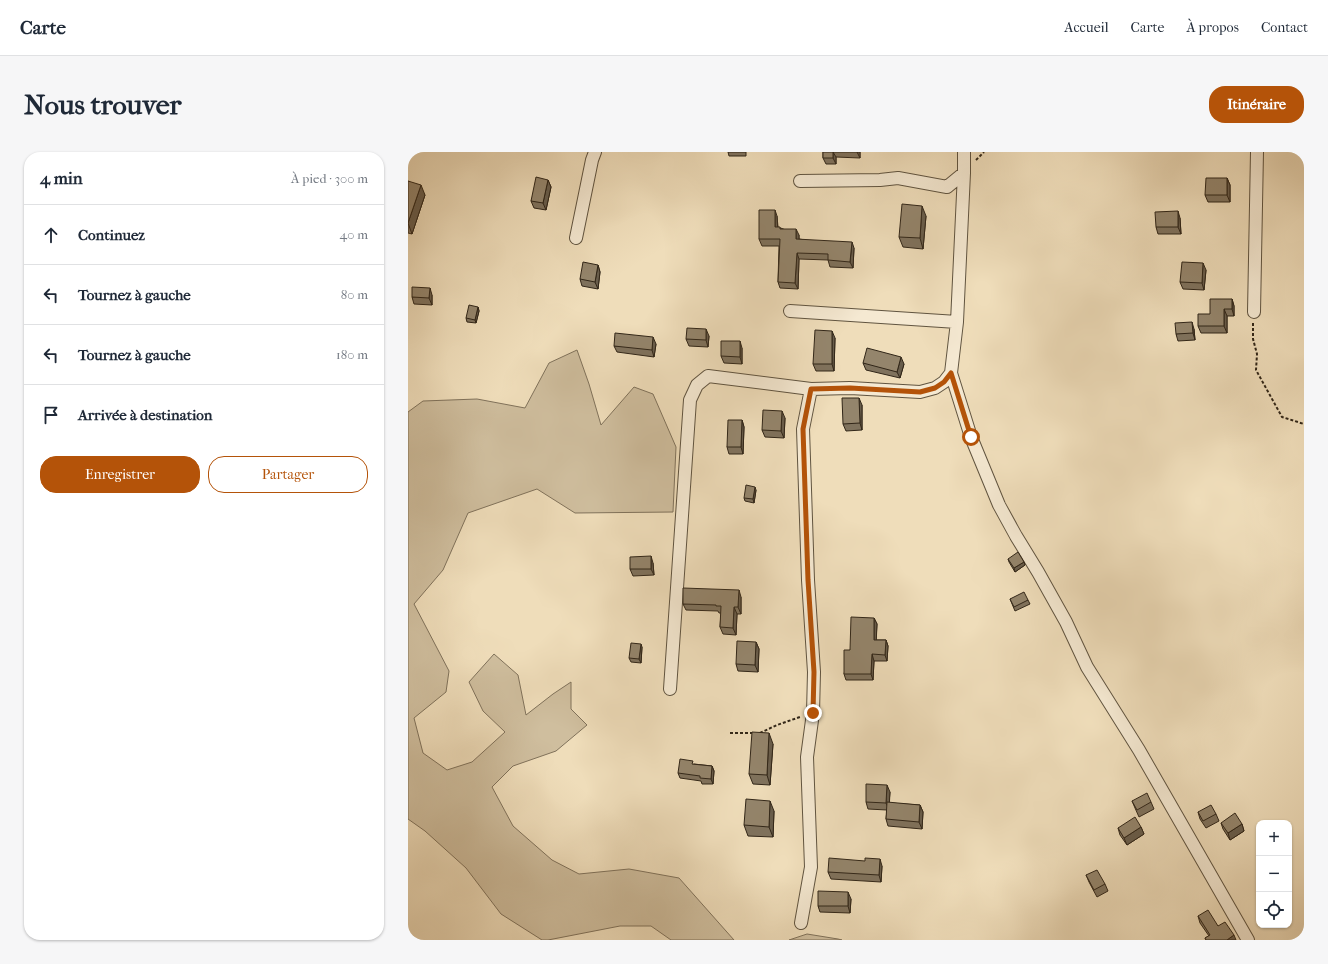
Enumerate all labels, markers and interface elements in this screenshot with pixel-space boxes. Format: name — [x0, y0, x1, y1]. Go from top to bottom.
text: Carte — [20, 17, 66, 39]
text: Accueil — [1064, 19, 1109, 36]
text: Carte — [1131, 19, 1164, 36]
text: À propos — [1186, 19, 1239, 36]
text: Contact — [1261, 19, 1308, 36]
button: Itinéraire — [1209, 86, 1304, 123]
text: Nous trouver — [24, 88, 181, 121]
text: 4 min — [40, 168, 83, 188]
text: À pied · 300 m — [291, 171, 368, 186]
icon: ahead — [40, 224, 62, 246]
text: Continuez — [78, 226, 145, 244]
text: 40 m — [340, 227, 368, 242]
icon: left — [40, 284, 62, 306]
text: Tournez à gauche — [78, 286, 191, 304]
text: 80 m — [341, 287, 368, 302]
icon: left — [40, 344, 62, 366]
text: Tournez à gauche — [78, 346, 191, 364]
text: 180 m — [336, 347, 368, 362]
icon: arrive — [40, 404, 62, 426]
text: Arrivée à destination — [78, 406, 213, 424]
route start — [962, 428, 980, 446]
button: Enregistrer — [40, 456, 200, 493]
button: Partager — [208, 456, 368, 493]
route end — [804, 704, 822, 722]
map controls — [1256, 820, 1292, 928]
button: + — [1256, 820, 1292, 856]
button: − — [1256, 856, 1292, 892]
button: locate — [1256, 892, 1292, 928]

